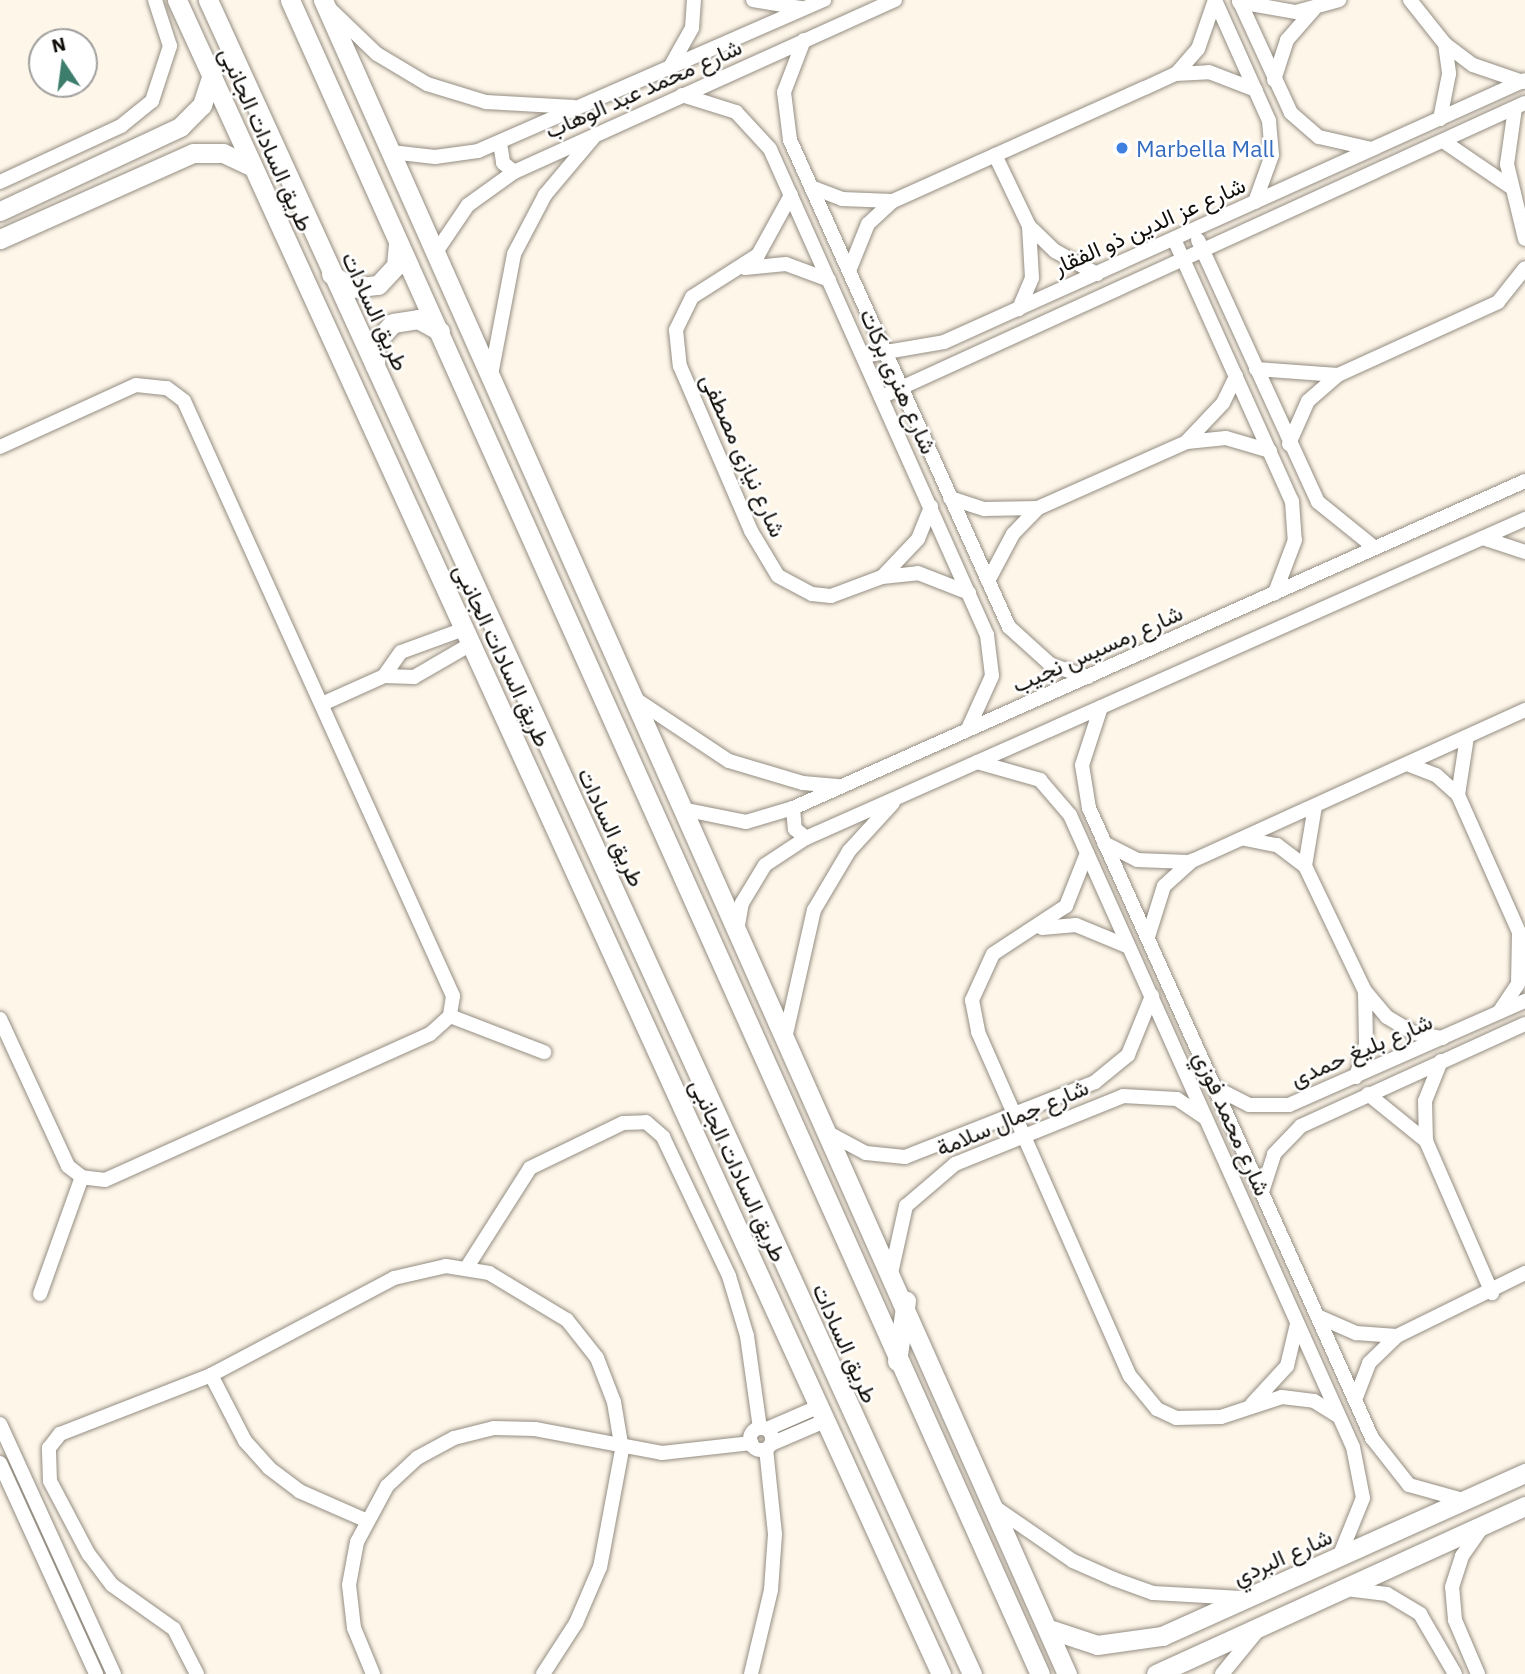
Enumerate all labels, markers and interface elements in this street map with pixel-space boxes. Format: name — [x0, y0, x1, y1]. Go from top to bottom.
north arrow — [28, 28, 98, 98]
text: N — [49, 31, 68, 58]
street label: شارع محمد عبد الوهاب — [540, 32, 746, 144]
street label: طريق السادات الجانبى — [214, 43, 320, 235]
place label: Marbella Mall — [1136, 134, 1275, 162]
marker: Marbella Mall — [1114, 140, 1130, 156]
street label: شارع عز الدين ذو الفقار — [1049, 170, 1249, 280]
street label: طريق السادات — [336, 247, 416, 375]
street label: شارع هنرى بركات — [855, 304, 943, 458]
street label: شارع نيازى مصطفى — [696, 369, 792, 541]
street label: طريق السادات الجانبى — [449, 559, 557, 751]
street label: شارع رمسيس نجيب — [1008, 598, 1186, 698]
street label: طريق السادات — [572, 763, 652, 891]
street label: شارع بليغ حمدى — [1286, 1007, 1436, 1091]
street label: شارع محمد فوزي — [1189, 1046, 1277, 1200]
street label: شارع جمال سلامة — [932, 1073, 1092, 1161]
street label: طريق السادات الجانبى — [685, 1074, 793, 1266]
street label: طريق السادات — [807, 1279, 885, 1407]
street label: شارع البردي — [1228, 1522, 1336, 1590]

